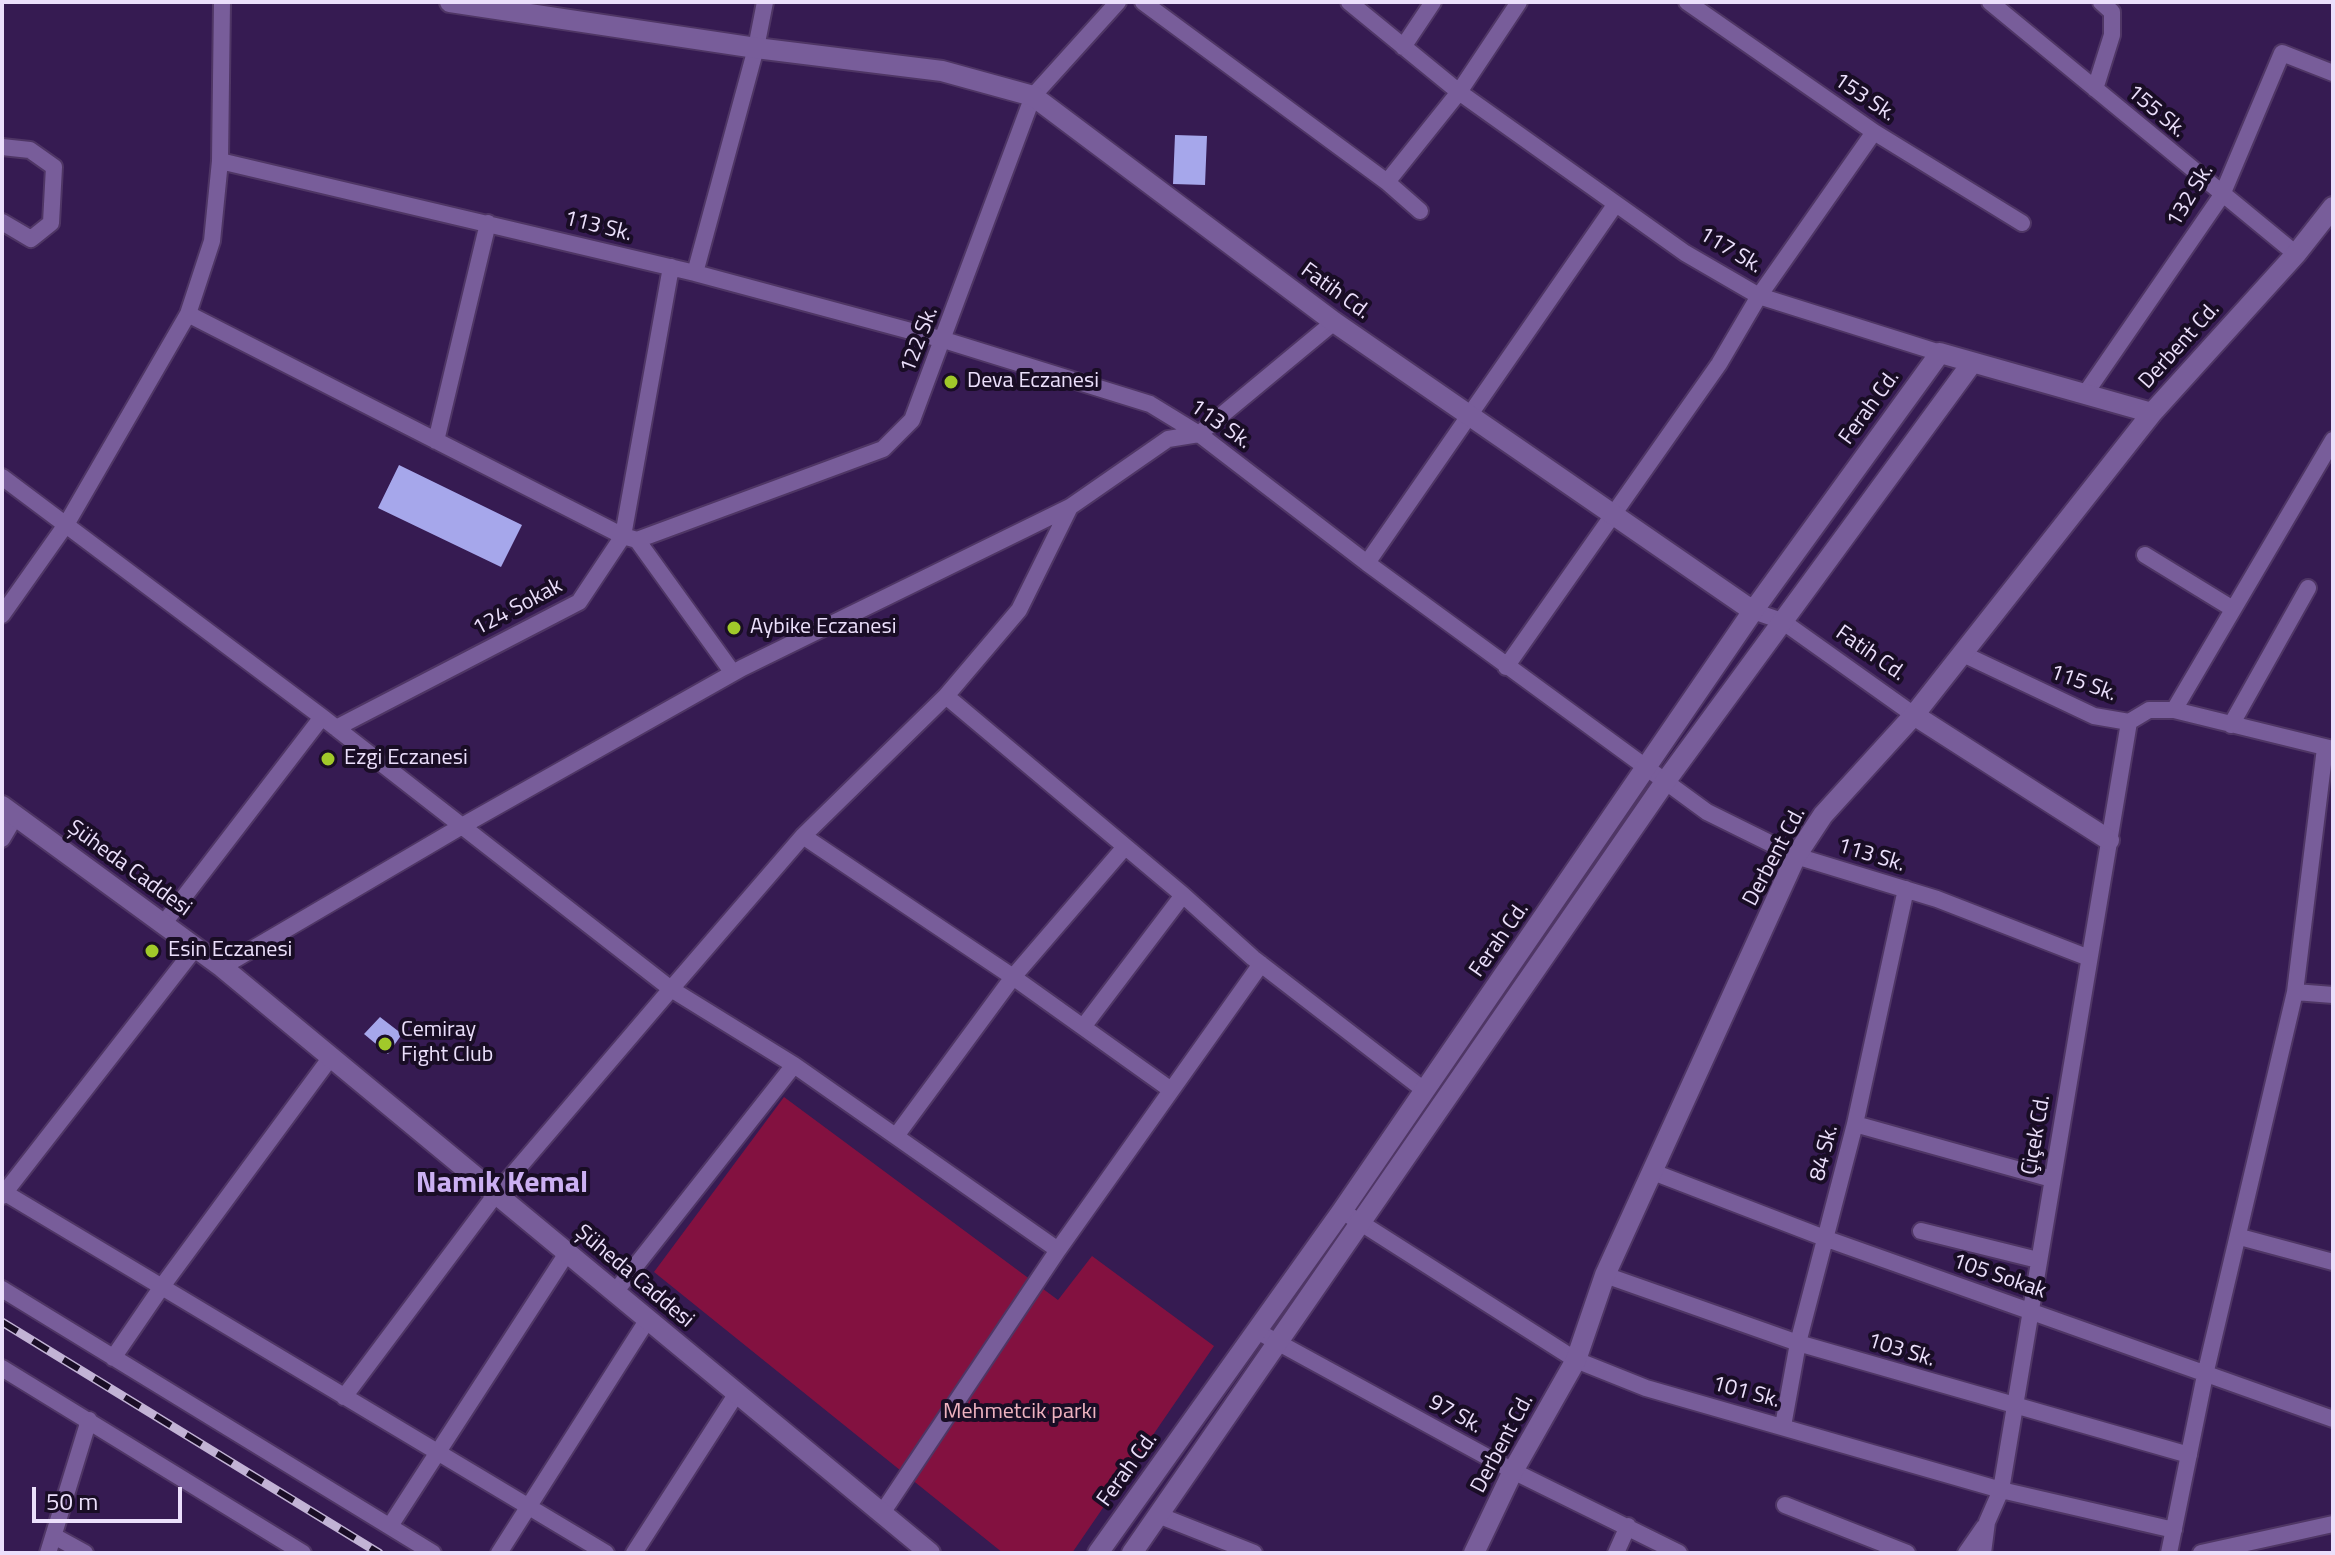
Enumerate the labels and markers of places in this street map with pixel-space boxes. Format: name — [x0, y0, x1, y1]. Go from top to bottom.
place label: Deva Eczanesi — [967, 369, 1099, 395]
marker: Deva Eczanesi — [942, 373, 960, 391]
place label: Aybike Eczanesi — [750, 615, 896, 641]
marker: Aybike Eczanesi — [725, 619, 743, 637]
place label: Ezgi Eczanesi — [344, 746, 468, 772]
marker: Ezgi Eczanesi — [319, 750, 337, 768]
place label: Esin Eczanesi — [168, 938, 292, 964]
marker: Esin Eczanesi — [143, 942, 161, 960]
place label: Cemiray Fight Club — [401, 1018, 493, 1070]
marker: Cemiray Fight Club — [376, 1035, 394, 1053]

